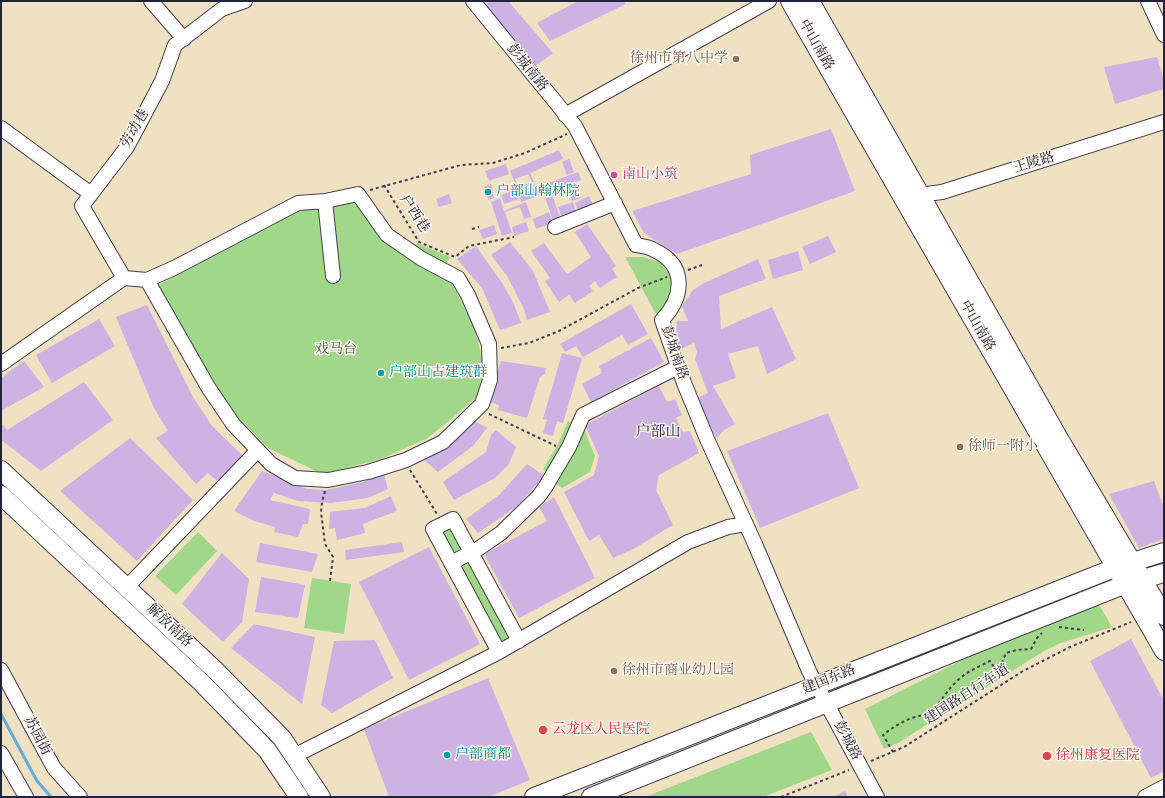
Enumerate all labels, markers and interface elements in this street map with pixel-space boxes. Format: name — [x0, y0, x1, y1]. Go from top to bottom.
street label: 中山南路 — [795, 17, 837, 73]
street label: 彭城南路 — [503, 41, 551, 95]
place label: 徐州市第八中学 — [630, 51, 728, 67]
marker: 徐州市第八中学 — [731, 54, 741, 64]
street label: 劳动巷 — [117, 107, 153, 151]
street label: 王陵路 — [1011, 149, 1057, 177]
place label: 南山小筑 — [622, 167, 678, 183]
marker: 南山小筑 — [609, 170, 619, 180]
place label: 户部山翰林院 — [496, 184, 580, 200]
marker: 户部山翰林院 — [483, 187, 493, 197]
street label: 户西巷 — [396, 192, 432, 236]
street label: 中山南路 — [956, 298, 998, 354]
street label: 彭城南路 — [657, 324, 691, 382]
park label: 戏马台 — [315, 342, 357, 358]
place label: 户部山古建筑群 — [389, 365, 487, 381]
marker: 户部山古建筑群 — [376, 368, 386, 378]
district label: 户部山 — [636, 423, 680, 441]
place label: 徐师一附小 — [968, 439, 1038, 455]
marker: 徐师一附小 — [955, 442, 965, 452]
street label: 解放南路 — [143, 601, 195, 651]
street label: 建国路自行车道 — [921, 661, 1013, 729]
street label: 建国东路 — [800, 662, 858, 698]
place label: 徐州市商业幼儿园 — [622, 663, 734, 679]
marker: 徐州市商业幼儿园 — [609, 666, 619, 676]
street label: 苏园街 — [20, 714, 54, 758]
street label: 彭城路 — [830, 719, 864, 763]
place label: 云龙区人民医院 — [552, 722, 650, 738]
marker: 云龙区人民医院 — [537, 724, 549, 736]
place label: 户部商都 — [455, 747, 511, 763]
place label: 徐州康复医院 — [1056, 748, 1140, 764]
marker: 户部商都 — [442, 750, 452, 760]
marker: 徐州康复医院 — [1041, 750, 1053, 762]

